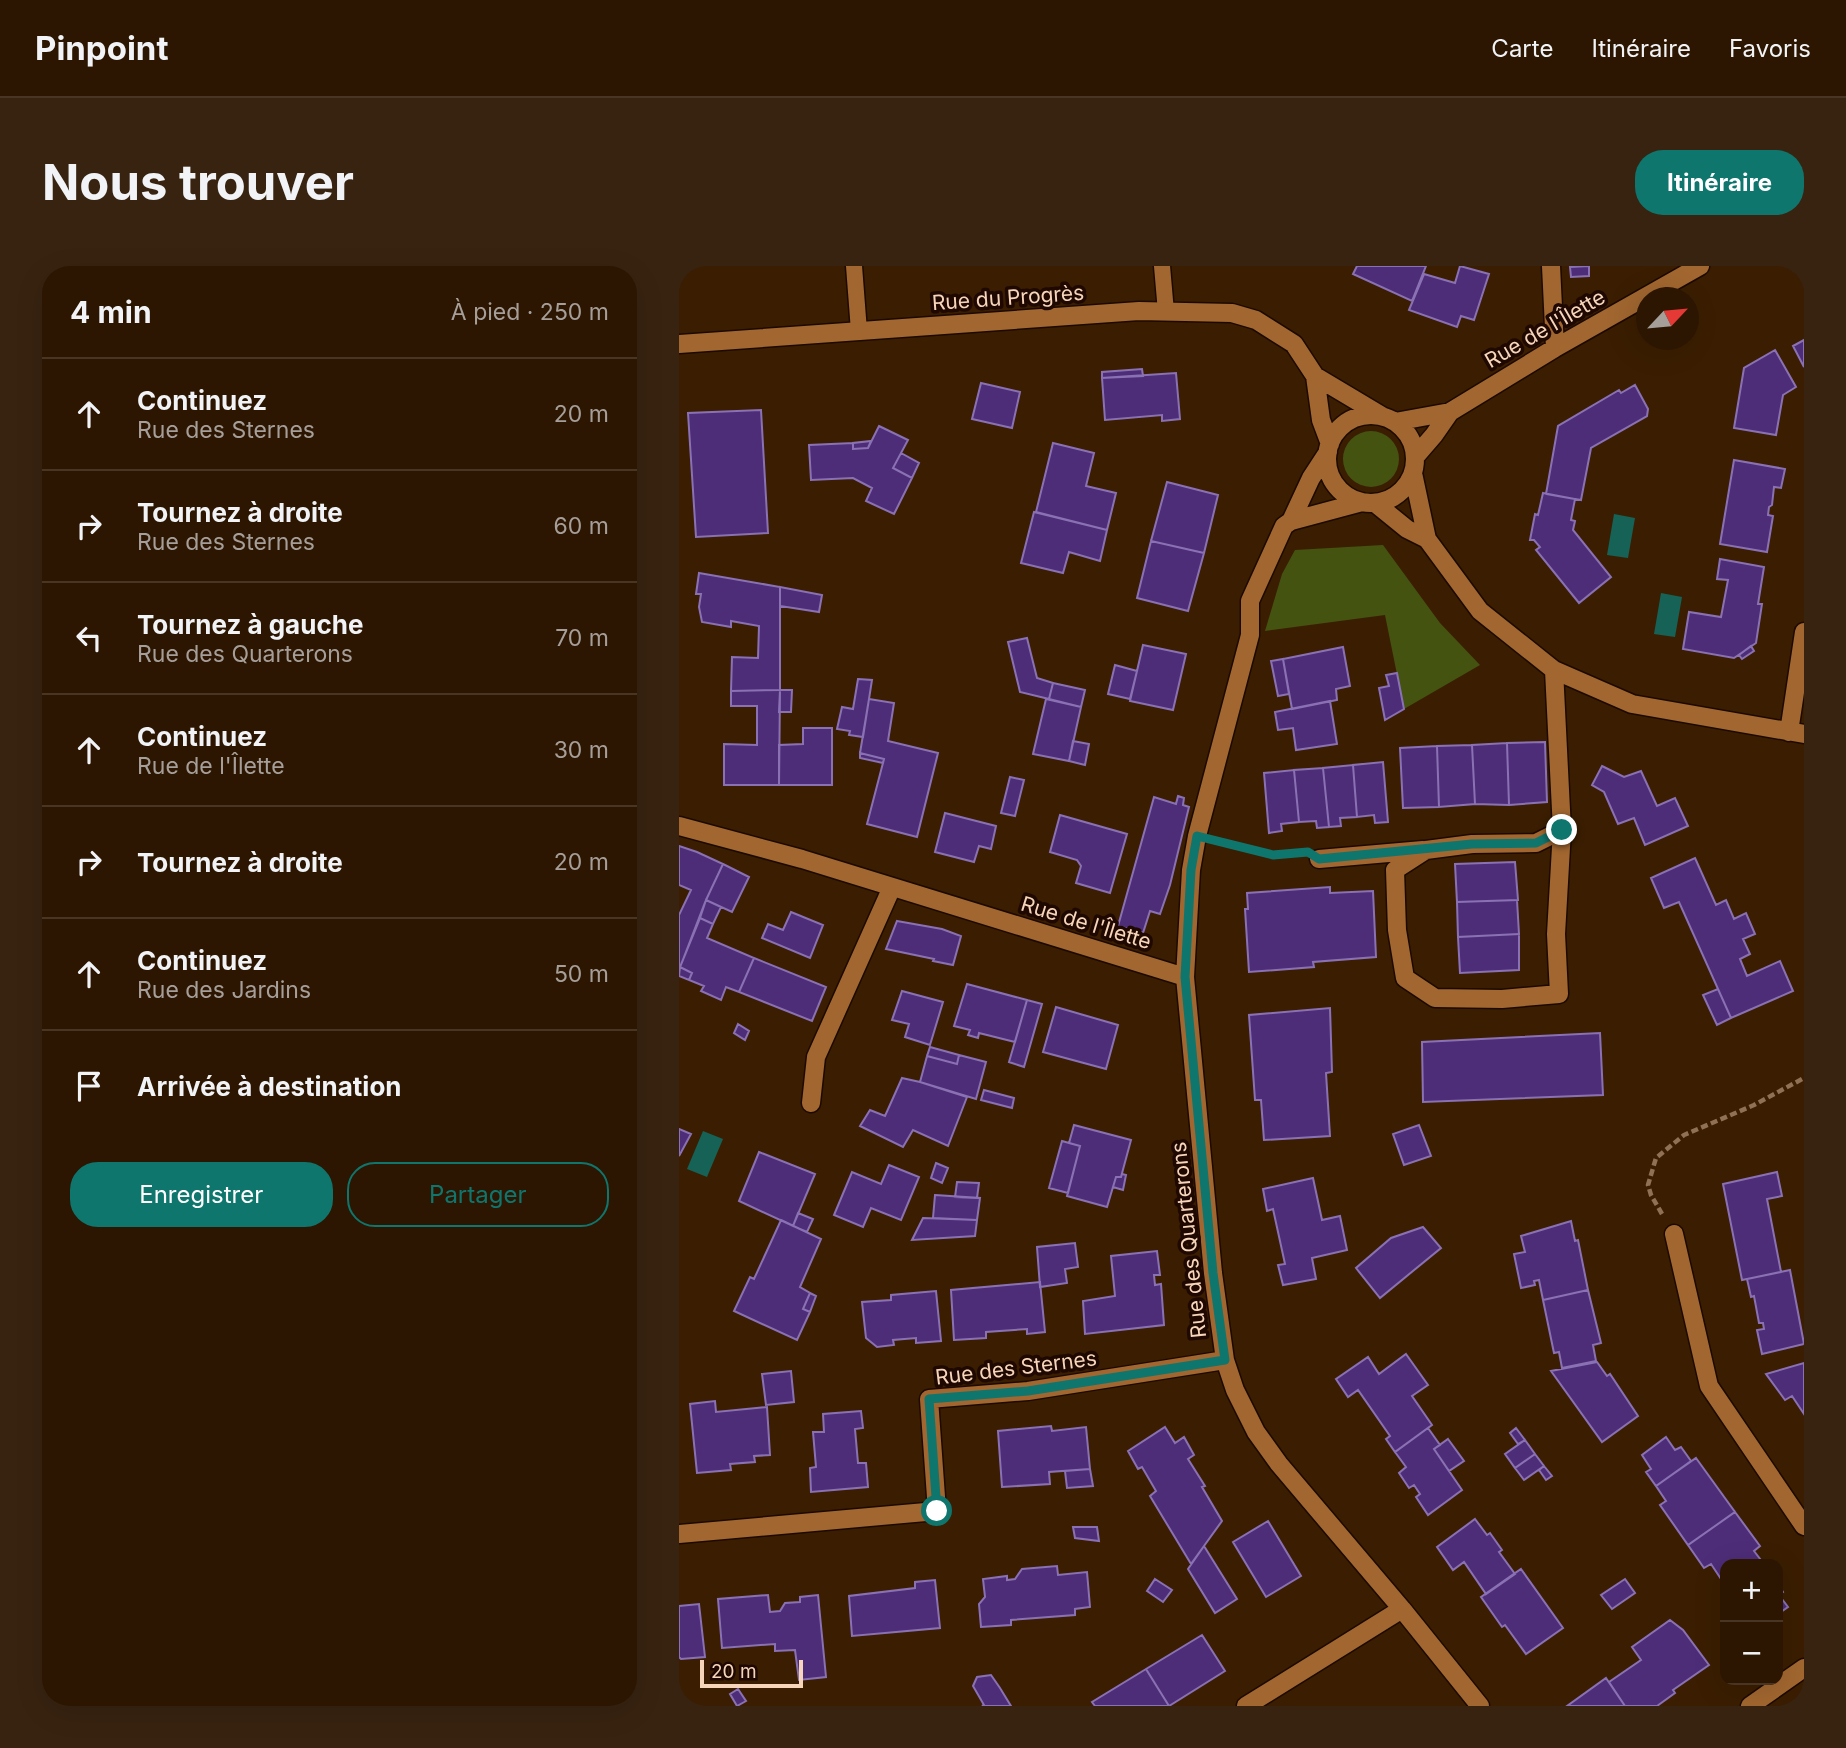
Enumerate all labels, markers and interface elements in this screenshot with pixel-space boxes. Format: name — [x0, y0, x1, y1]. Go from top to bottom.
text: Pinpoint — [35, 28, 168, 68]
text: Carte — [1491, 34, 1553, 63]
text: Itinéraire — [1591, 34, 1691, 63]
text: Favoris — [1729, 34, 1811, 63]
button: Itinéraire — [1635, 150, 1804, 215]
text: Nous trouver — [42, 153, 354, 212]
street label: Rue du Progrès — [931, 280, 1085, 315]
street label: Rue de l'Îlette — [1480, 283, 1609, 373]
north arrow — [1636, 287, 1699, 350]
text: 4 min — [70, 294, 152, 330]
text: À pied · 250 m — [451, 298, 609, 326]
text: Continuez — [137, 385, 267, 416]
icon: ahead — [70, 395, 108, 433]
text: 20 m — [554, 400, 609, 428]
text: Rue des Sternes — [137, 416, 315, 444]
text: Tournez à droite — [137, 497, 343, 528]
icon: right — [70, 507, 108, 545]
text: 60 m — [554, 512, 609, 540]
text: Rue des Sternes — [137, 528, 315, 556]
text: Tournez à gauche — [137, 609, 363, 640]
icon: left — [70, 619, 108, 657]
text: 70 m — [555, 624, 609, 652]
text: Rue des Quarterons — [137, 640, 353, 668]
text: Continuez — [137, 721, 267, 752]
icon: ahead — [70, 731, 108, 769]
text: 30 m — [554, 736, 609, 764]
text: Rue de l'Îlette — [137, 752, 285, 780]
route end — [1546, 814, 1577, 845]
icon: right — [70, 843, 108, 881]
text: Tournez à droite — [137, 847, 343, 878]
text: 20 m — [554, 848, 609, 876]
street label: Rue de l'Îlette — [1018, 890, 1155, 954]
text: Continuez — [137, 945, 267, 976]
icon: ahead — [70, 955, 108, 993]
text: 50 m — [554, 960, 609, 988]
text: Rue des Jardins — [137, 976, 311, 1004]
icon: arrive — [70, 1067, 108, 1105]
text: Arrivée à destination — [137, 1071, 402, 1102]
street label: Rue des Quarterons — [1166, 1141, 1211, 1339]
button: Enregistrer — [70, 1162, 333, 1227]
button: Partager — [347, 1162, 609, 1227]
street label: Rue des Sternes — [934, 1345, 1098, 1390]
route start — [921, 1495, 952, 1526]
map controls — [1720, 1559, 1783, 1685]
button: + — [1720, 1559, 1783, 1622]
button: − — [1720, 1622, 1783, 1685]
scale bar — [700, 1657, 803, 1689]
text: 20 m — [711, 1660, 757, 1683]

